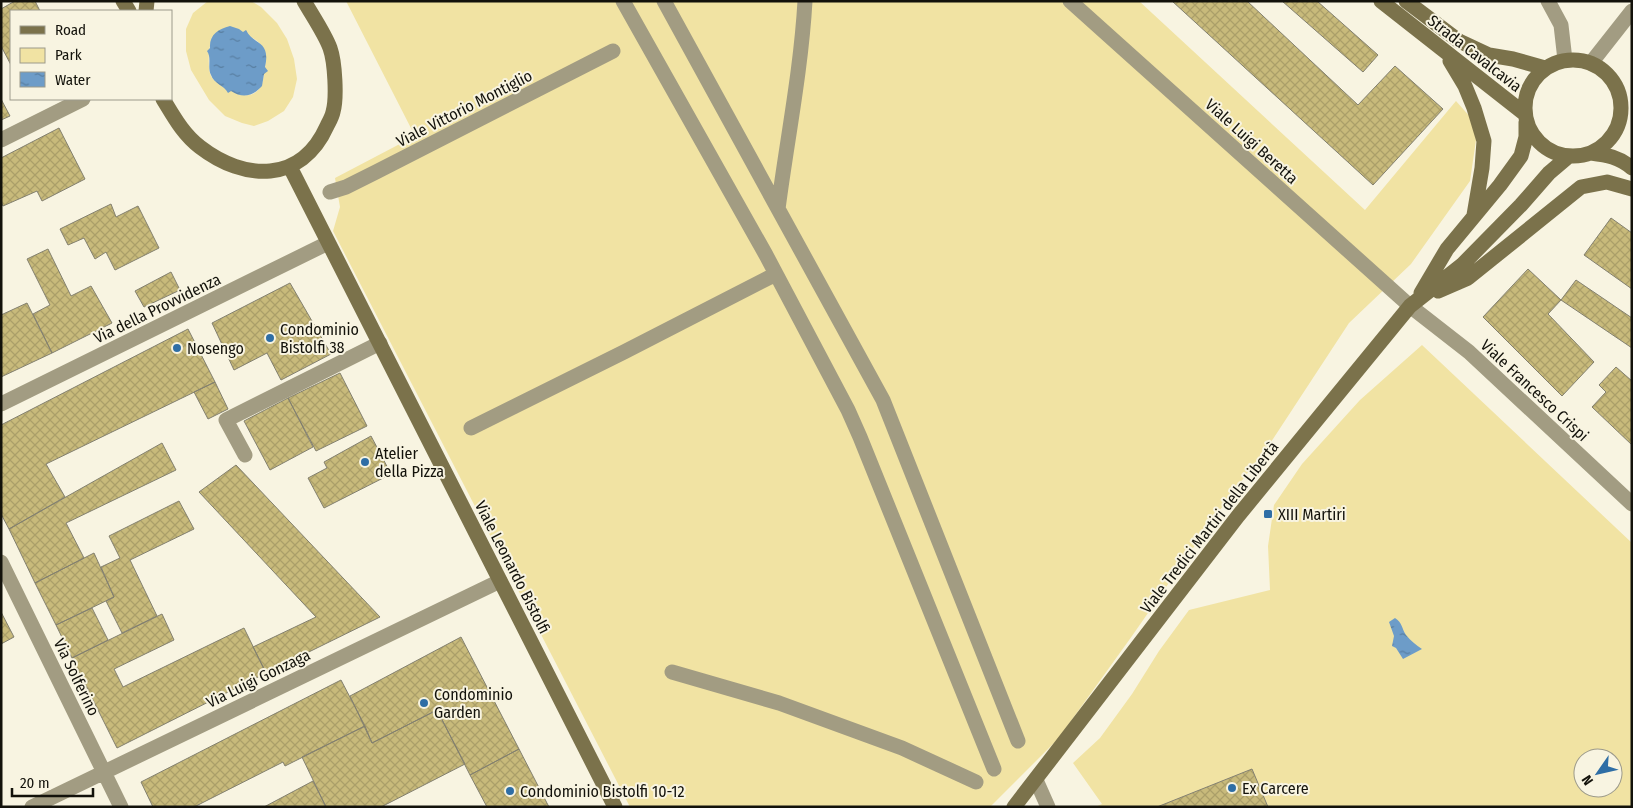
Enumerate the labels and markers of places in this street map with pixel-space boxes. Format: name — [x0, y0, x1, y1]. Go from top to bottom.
place label: Condominio Bistolfi 38 — [280, 320, 359, 357]
marker: Condominio Bistolfi 38 — [264, 332, 276, 344]
place label: Nosengo — [187, 339, 244, 358]
marker: Nosengo — [171, 342, 183, 354]
place label: Atelier della Pizza — [375, 444, 444, 481]
marker: Atelier della Pizza — [359, 456, 371, 468]
place label: XIII Martiri — [1278, 505, 1346, 524]
marker: XIII Martiri — [1262, 508, 1274, 520]
place label: Condominio Garden — [434, 685, 513, 722]
marker: Condominio Garden — [418, 697, 430, 709]
place label: Ex Carcere — [1242, 779, 1309, 798]
place label: Condominio Bistolfi 10-12 — [520, 782, 685, 801]
marker: Ex Carcere — [1226, 782, 1238, 794]
marker: Condominio Bistolfi 10-12 — [504, 785, 516, 797]

